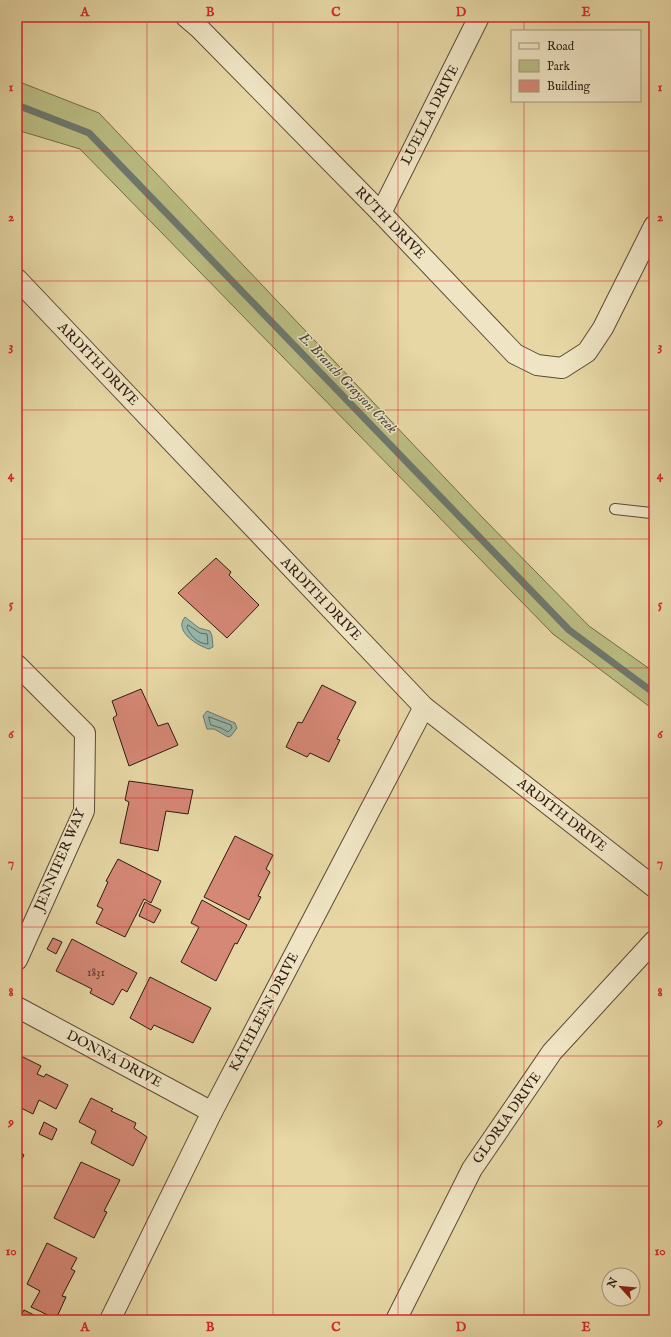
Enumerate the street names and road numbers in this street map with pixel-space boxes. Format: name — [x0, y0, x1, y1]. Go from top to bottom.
street label: LUELLA DRIVE — [397, 62, 463, 168]
street label: RUTH DRIVE — [351, 183, 429, 263]
street label: ARDITH DRIVE — [53, 318, 143, 410]
street label: ARDITH DRIVE — [276, 553, 366, 645]
street label: ARDITH DRIVE — [513, 774, 611, 856]
street label: JENNIFER WAY — [30, 805, 90, 916]
street label: KATHLEEN DRIVE — [225, 949, 303, 1075]
street label: DONNA DRIVE — [63, 1026, 165, 1092]
street label: GLORIA DRIVE — [469, 1068, 546, 1167]

